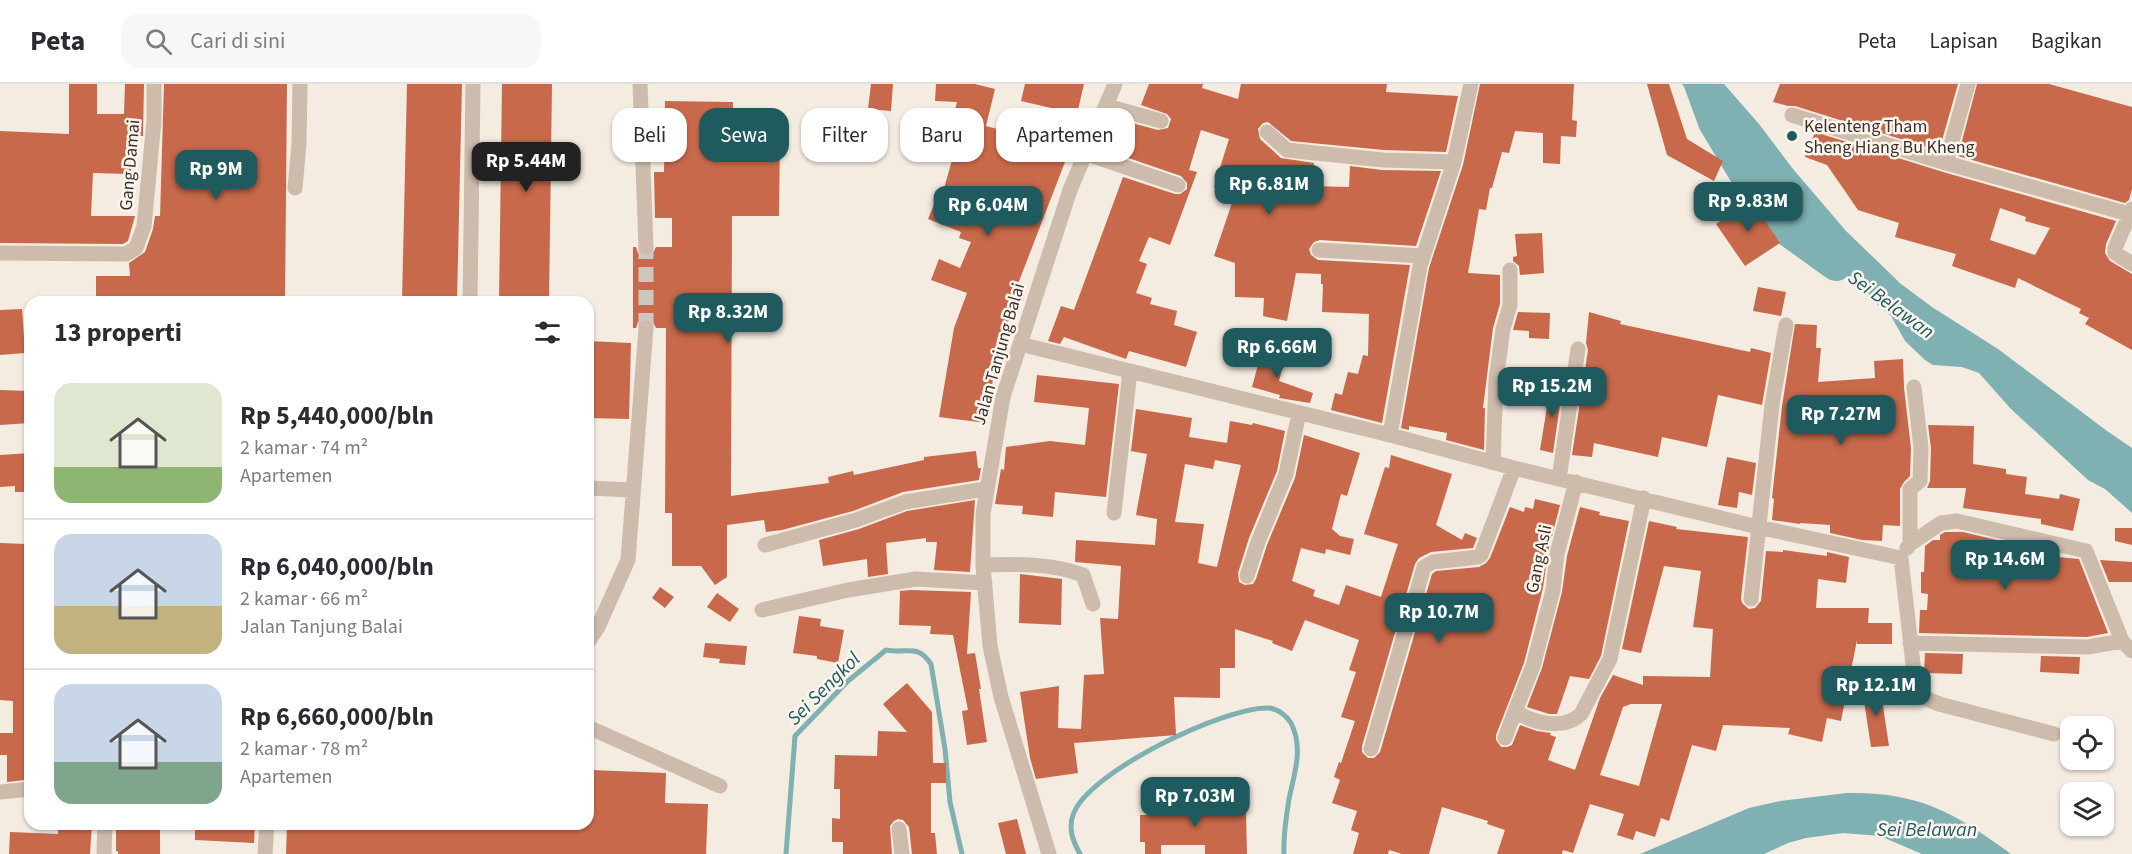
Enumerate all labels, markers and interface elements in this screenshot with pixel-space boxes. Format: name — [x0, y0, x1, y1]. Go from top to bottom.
search box — [121, 14, 541, 68]
text: Peta — [30, 21, 85, 61]
icon: search — [142, 25, 175, 58]
text: Cari di sini — [190, 25, 285, 57]
text: Peta — [1858, 26, 1897, 56]
text: Lapisan — [1930, 26, 1998, 56]
text: Bagikan — [2031, 26, 2102, 56]
chip: Beli — [612, 108, 687, 162]
chip: Sewa — [699, 108, 789, 162]
chip: Filter — [801, 108, 888, 162]
chip: Baru — [900, 108, 984, 162]
chip: Apartemen — [996, 108, 1135, 162]
place label: Kelenteng Tham Sheng Hiang Bu Kheng — [1804, 114, 1975, 160]
street label: Gang Damai — [114, 118, 146, 212]
marker: Kelenteng Tham Sheng Hiang Bu Kheng — [1785, 129, 1799, 143]
pin: Rp 5.44M — [464, 142, 588, 193]
text: Rp 5.44M — [486, 147, 566, 175]
pin: Rp 9M — [174, 150, 258, 201]
text: Rp 9M — [189, 155, 243, 183]
pin: Rp 6.81M — [1207, 165, 1331, 216]
text: Rp 6.81M — [1229, 170, 1309, 198]
pin: Rp 9.83M — [1686, 182, 1810, 233]
pin: Rp 6.04M — [926, 186, 1050, 237]
text: Rp 9.83M — [1708, 187, 1788, 215]
text: Rp 6.04M — [948, 191, 1028, 219]
water label: Sei Belawan — [1842, 264, 1940, 346]
street label: Jalan Tanjung Balai — [967, 280, 1031, 428]
pin: Rp 8.32M — [666, 293, 790, 344]
text: Rp 8.32M — [688, 298, 768, 326]
text: 13 properti — [54, 314, 182, 351]
icon: filters — [531, 316, 564, 349]
pin: Rp 6.66M — [1215, 328, 1339, 379]
text: Rp 6.66M — [1237, 333, 1317, 361]
pin: Rp 15.2M — [1490, 367, 1614, 418]
text: Rp 15.2M — [1512, 372, 1592, 400]
pin: Rp 7.27M — [1779, 395, 1903, 446]
text: Rp 5,440,000/bln — [240, 397, 434, 434]
text: Rp 7.27M — [1801, 400, 1881, 428]
icon: home — [102, 407, 174, 479]
text: 2 kamar · 74 m² — [240, 434, 368, 462]
text: Apartemen — [240, 462, 333, 490]
street label: Gang Asli — [1520, 522, 1558, 596]
pin: Rp 14.6M — [1943, 540, 2067, 591]
text: Rp 14.6M — [1965, 545, 2045, 573]
text: Rp 6,040,000/bln — [240, 548, 434, 585]
icon: home — [102, 558, 174, 630]
text: 2 kamar · 66 m² — [240, 585, 368, 613]
pin: Rp 10.7M — [1377, 593, 1501, 644]
text: Rp 10.7M — [1399, 598, 1479, 626]
text: Jalan Tanjung Balai — [240, 613, 403, 641]
water label: Sei Sengkol — [781, 646, 867, 732]
pin: Rp 12.1M — [1814, 666, 1938, 717]
text: Rp 12.1M — [1836, 671, 1916, 699]
text: Rp 6,660,000/bln — [240, 698, 434, 735]
icon: home — [102, 708, 174, 780]
map controls — [2060, 716, 2114, 836]
button: locate — [2060, 716, 2114, 770]
text: 2 kamar · 78 m² — [240, 735, 368, 763]
text: Apartemen — [240, 763, 333, 791]
pin: Rp 7.03M — [1133, 777, 1257, 828]
text: Rp 7.03M — [1155, 782, 1235, 810]
button: layers — [2060, 782, 2114, 836]
water label: Sei Belawan — [1877, 816, 1977, 844]

